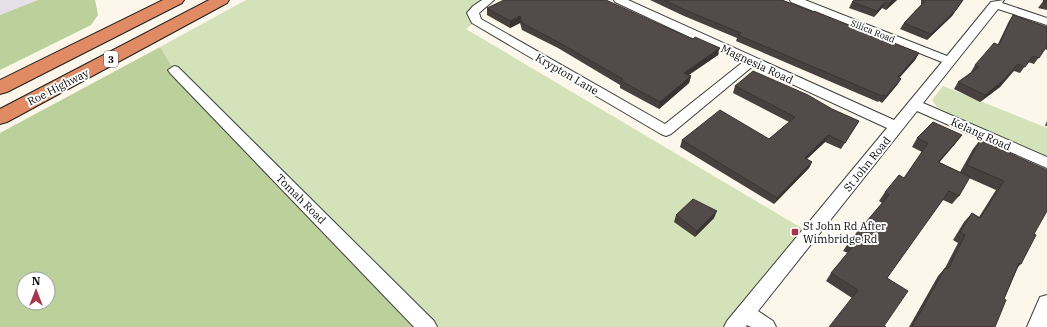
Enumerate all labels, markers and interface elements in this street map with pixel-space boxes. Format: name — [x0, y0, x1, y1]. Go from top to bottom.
street label: Silica Road — [849, 17, 897, 45]
street label: Magnesia Road — [719, 41, 796, 87]
street label: Krypton Lane — [533, 50, 601, 98]
road number: 3 — [104, 51, 118, 67]
street label: Roe Highway — [25, 65, 91, 108]
street label: Kelang Road — [949, 114, 1014, 154]
street label: St John Road — [841, 133, 894, 194]
street label: Tomah Road — [273, 171, 329, 227]
place label: St John Rd After Wimbridge Rd — [803, 219, 886, 246]
marker: St John Rd After Wimbridge Rd — [790, 227, 800, 237]
north arrow — [16, 271, 56, 311]
text: N — [32, 274, 41, 288]

